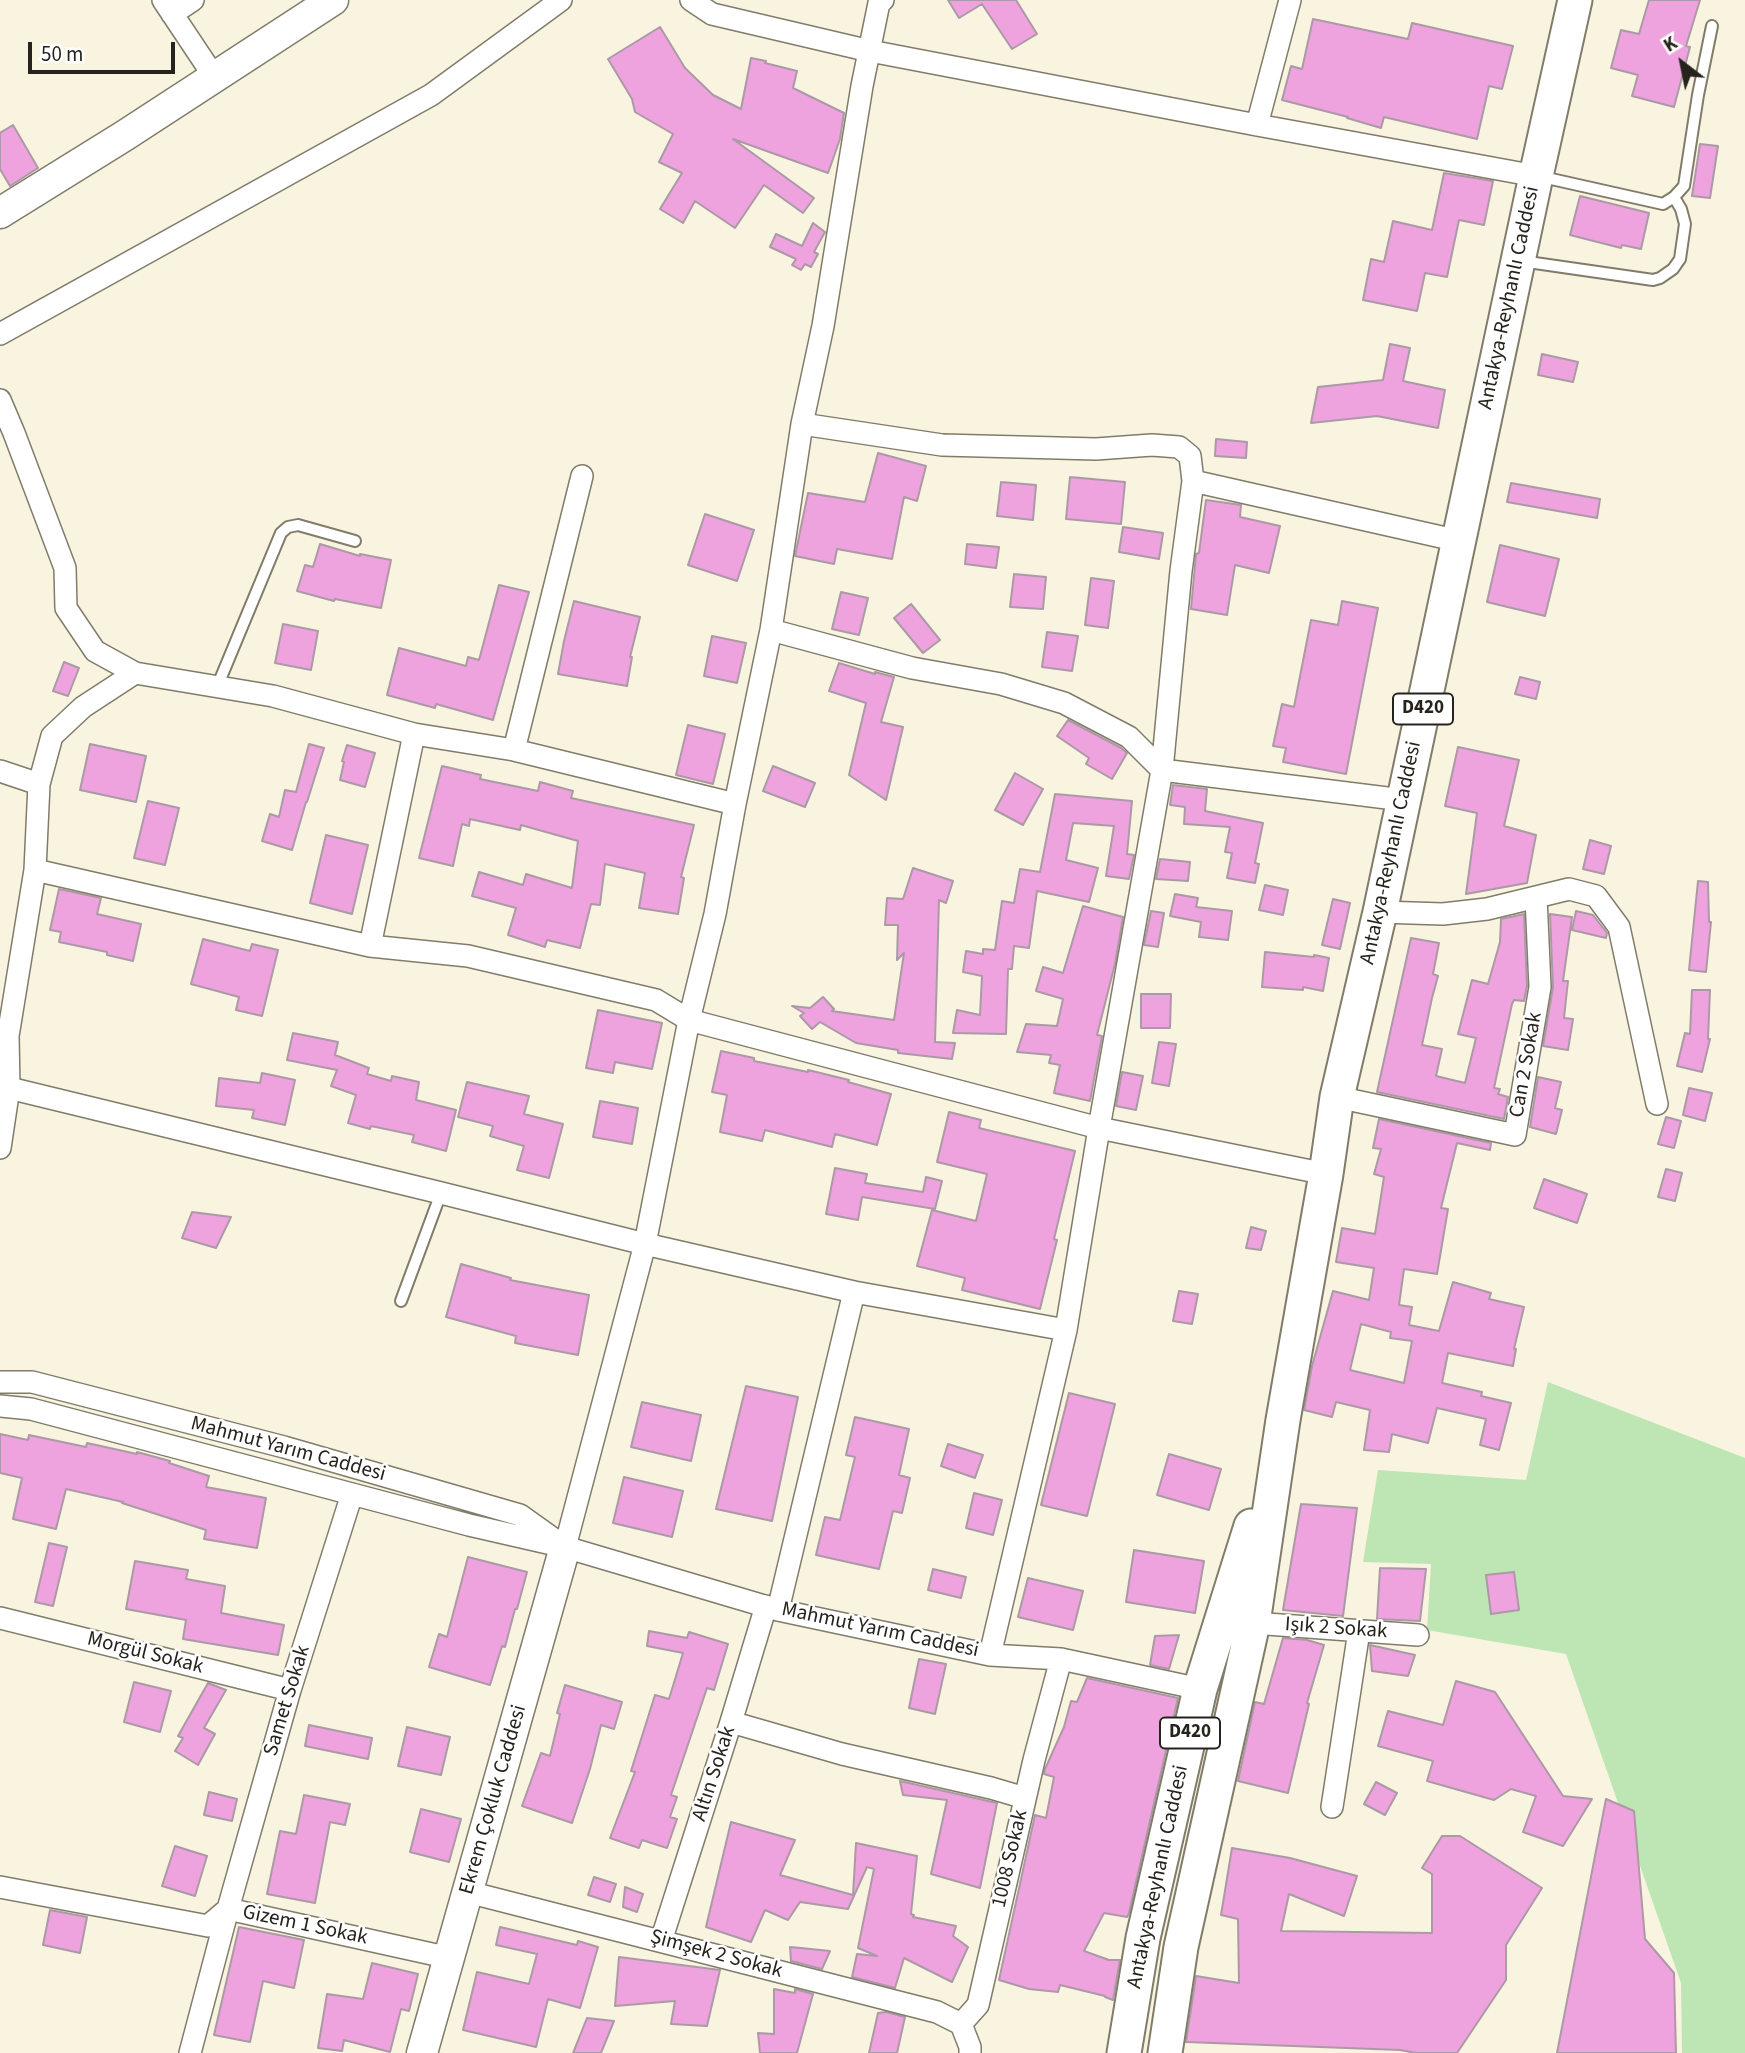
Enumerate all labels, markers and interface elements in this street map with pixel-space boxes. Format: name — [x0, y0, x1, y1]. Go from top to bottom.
scale bar — [32, 28, 178, 72]
north arrow — [1647, 28, 1717, 98]
text: K — [1658, 30, 1683, 59]
text: 50 m — [41, 39, 83, 69]
street label: Antakya-Reyhanlı Caddesi — [1474, 184, 1546, 412]
road number: D420 — [1393, 694, 1453, 724]
street label: Antakya-Reyhanlı Caddesi — [1356, 739, 1428, 967]
street label: Can 2 Sokak — [1505, 1010, 1549, 1120]
street label: Mahmut Yarım Caddesi — [188, 1412, 388, 1488]
street label: Mahmut Yarım Caddesi — [779, 1598, 981, 1664]
street label: Işık 2 Sokak — [1284, 1613, 1388, 1645]
street label: Morgül Sokak — [84, 1627, 206, 1681]
street label: Samet Sokak — [259, 1643, 317, 1759]
street label: Ekrem Çokluk Caddesi — [455, 1702, 533, 1898]
road number: D420 — [1160, 1718, 1220, 1749]
street label: Altın Sokak — [688, 1723, 742, 1825]
street label: Antakya-Reyhanlı Caddesi — [1123, 1763, 1195, 1991]
street label: 1008 Sokak — [988, 1808, 1034, 1910]
street label: Gizem 1 Sokak — [240, 1900, 370, 1952]
street label: Şimşek 2 Sokak — [647, 1925, 785, 1985]

